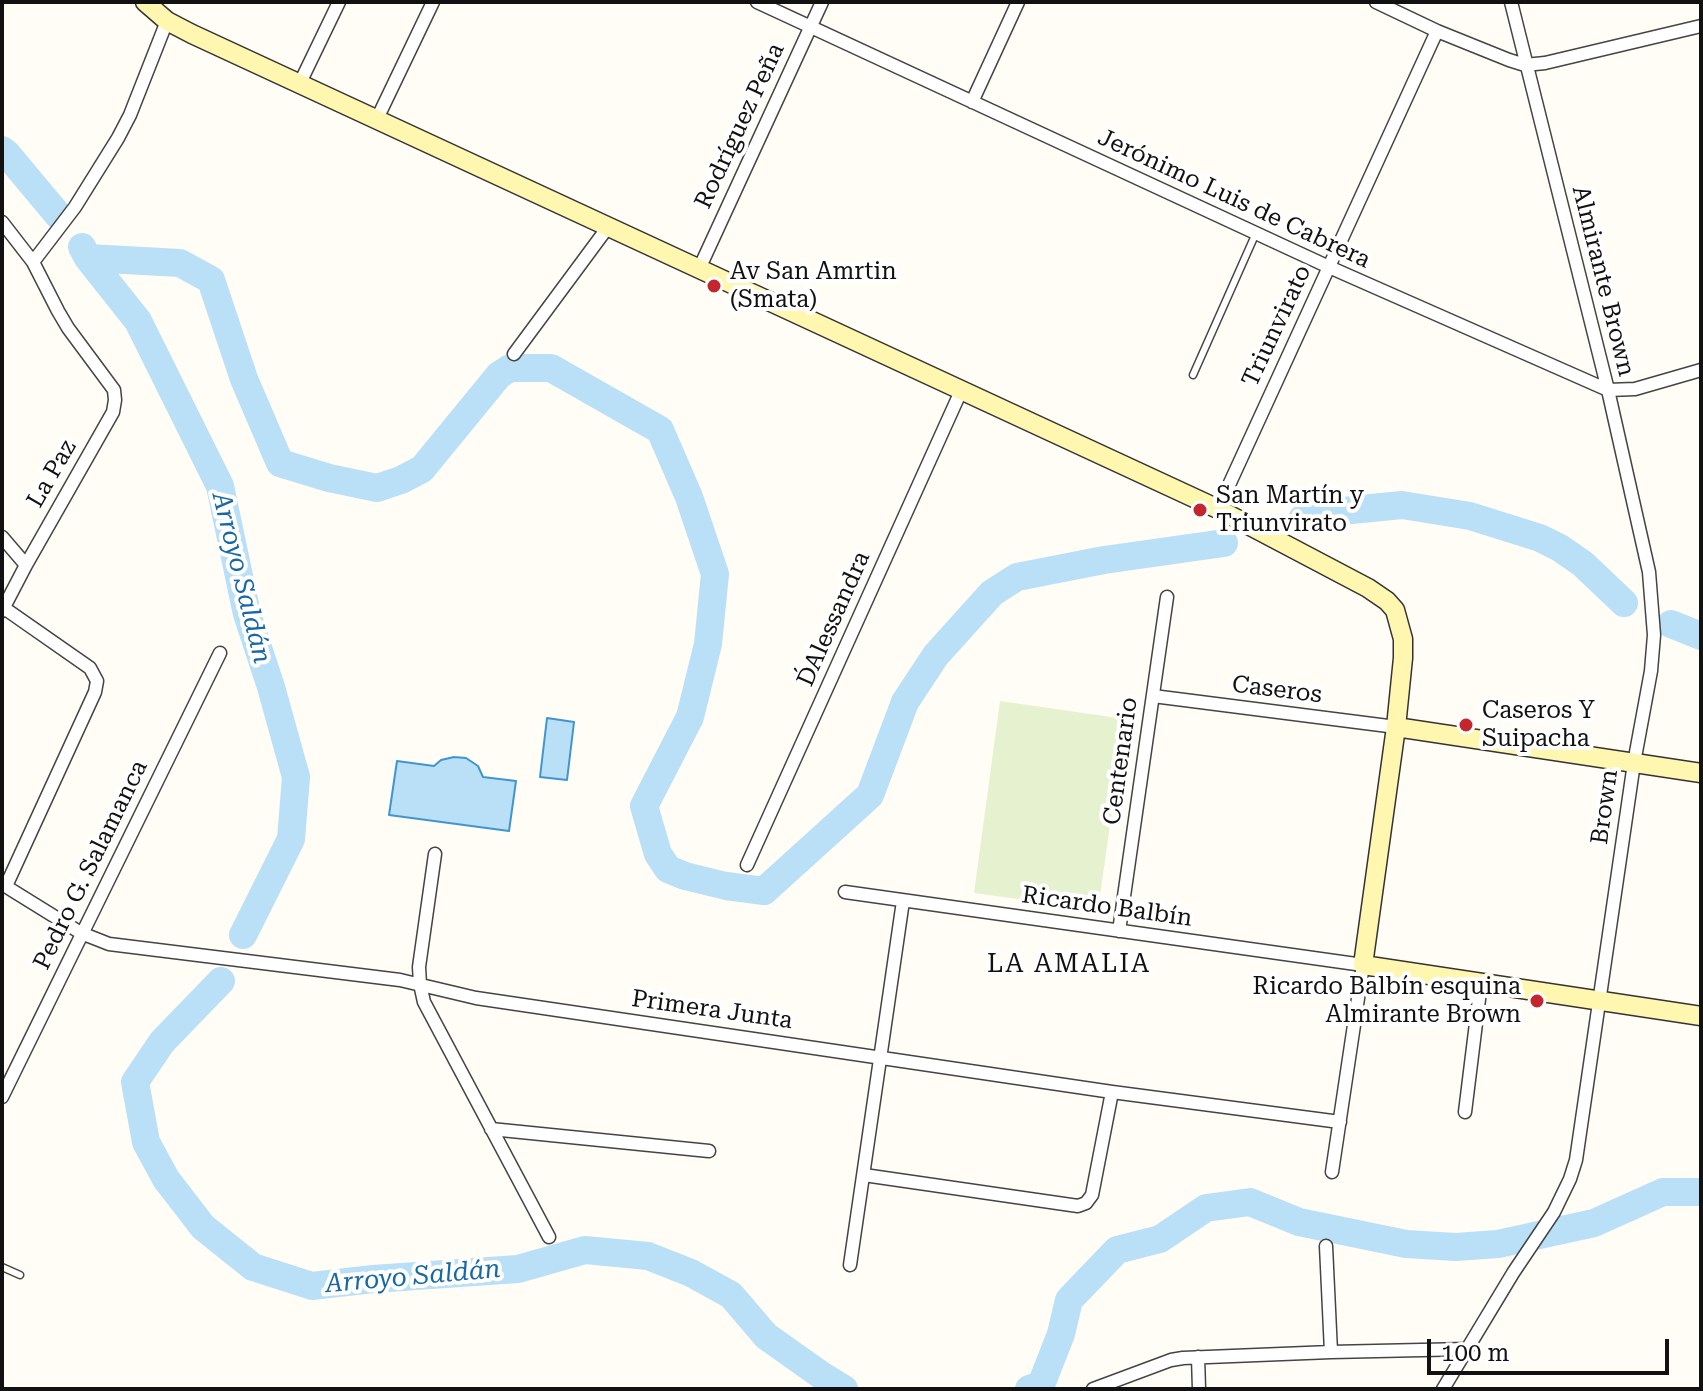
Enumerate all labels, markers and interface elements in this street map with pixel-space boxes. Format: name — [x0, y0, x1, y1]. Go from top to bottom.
street label: Rodríguez Peña — [689, 39, 791, 213]
street label: Jerónimo Luis de Cabrera — [1093, 123, 1375, 275]
street label: Almirante Brown — [1565, 183, 1641, 379]
place label: Av San Amrtin (Smata) — [730, 258, 897, 314]
street label: Triunvirato — [1236, 261, 1318, 391]
marker: Av San Amrtin (Smata) — [705, 277, 723, 295]
street label: La Paz — [21, 435, 83, 513]
place label: San Martín y Triunvirato — [1216, 482, 1364, 538]
water label: Arroyo Saldán — [205, 489, 277, 667]
marker: San Martín y Triunvirato — [1191, 501, 1209, 519]
street label: D´Alessandra — [791, 547, 877, 691]
street label: Caseros — [1230, 670, 1324, 710]
street label: Centenario — [1098, 695, 1144, 827]
place label: Caseros Y Suipacha — [1482, 697, 1595, 753]
marker: Caseros Y Suipacha — [1457, 716, 1475, 734]
street label: Pedro G. Salamanca — [28, 756, 154, 974]
street label: Brown — [1586, 768, 1624, 846]
street label: Ricardo Balbín — [1020, 881, 1194, 933]
district label: LA AMALIA — [987, 948, 1151, 980]
place label: Ricardo Balbín esquina Almirante Brown — [1253, 973, 1521, 1029]
street label: Primera Junta — [630, 984, 794, 1036]
marker: Ricardo Balbín esquina Almirante Brown — [1528, 992, 1546, 1010]
water label: Arroyo Saldán — [324, 1254, 502, 1300]
scale bar — [1431, 1323, 1673, 1373]
text: 100 m — [1441, 1339, 1509, 1367]

